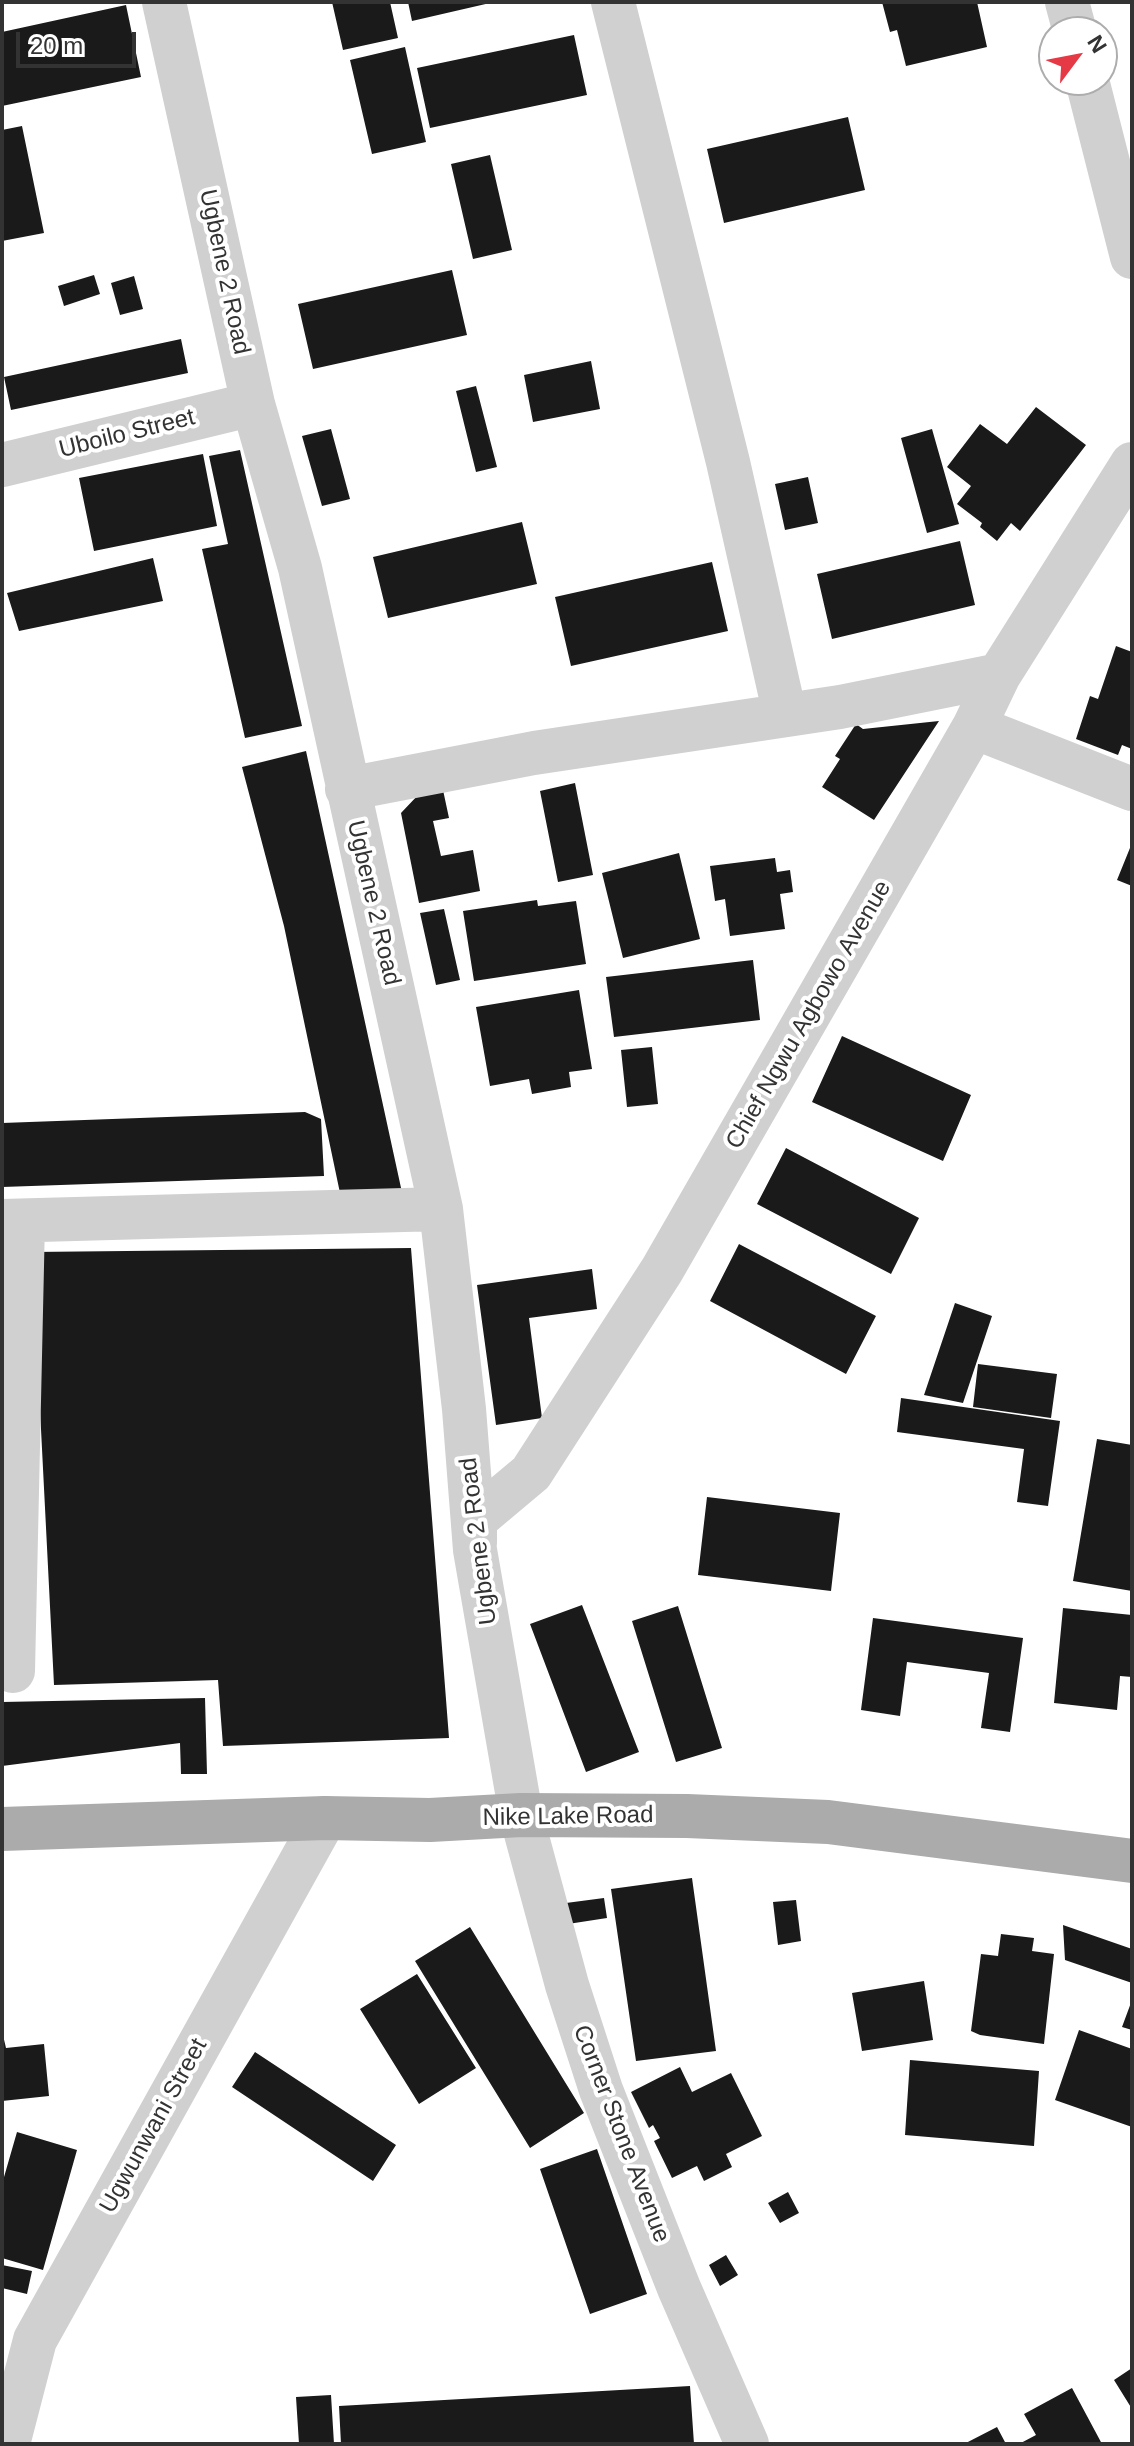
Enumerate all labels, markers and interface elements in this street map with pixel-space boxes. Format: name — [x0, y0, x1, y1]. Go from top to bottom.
scale bar — [20, 16, 140, 66]
north arrow — [1038, 16, 1118, 96]
text: N — [1082, 31, 1112, 57]
text: 20 m — [30, 32, 83, 59]
street label: Ugbene 2 Road — [192, 187, 256, 357]
street label: Uboilo Street — [56, 403, 198, 465]
street label: Ugbene 2 Road — [340, 818, 406, 988]
street label: Chief Ngwu Agbowo Avenue — [720, 876, 898, 1154]
street label: Ugbene 2 Road — [454, 1456, 504, 1626]
street label: Nike Lake Road — [482, 1801, 654, 1833]
street label: Corner Stone Avenue — [566, 2021, 676, 2247]
street label: Ugwunwani Street — [94, 2034, 214, 2218]

